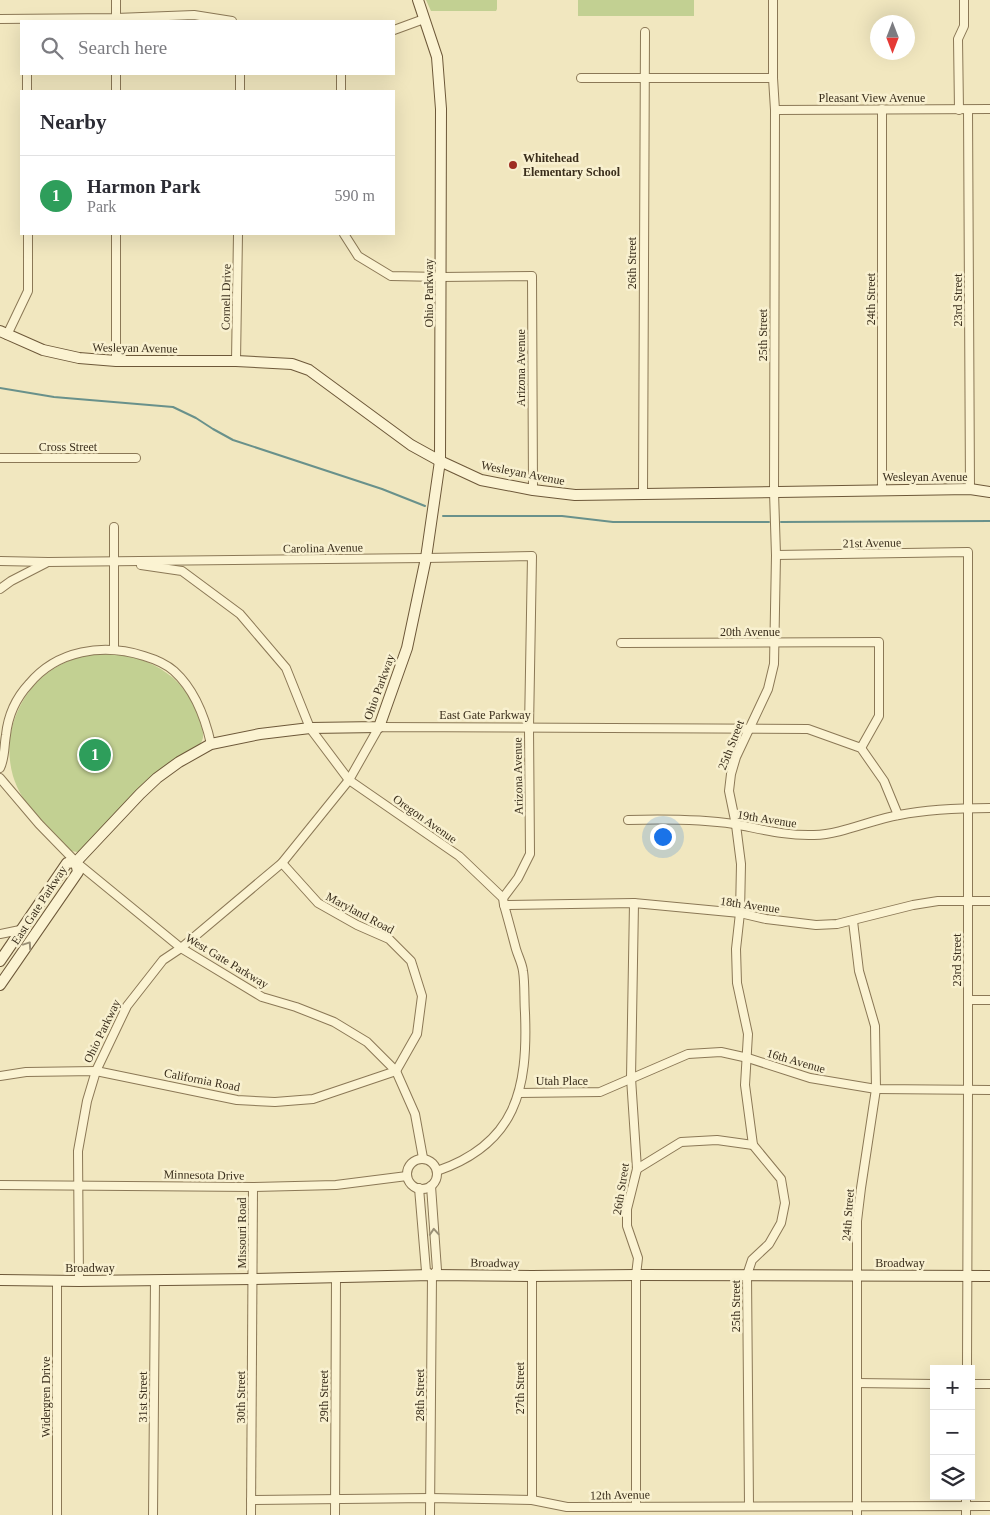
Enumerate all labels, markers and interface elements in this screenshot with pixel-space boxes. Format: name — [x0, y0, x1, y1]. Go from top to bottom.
north arrow — [870, 15, 915, 60]
search box — [20, 20, 395, 75]
icon: search — [38, 34, 66, 62]
text: Search here — [78, 37, 167, 58]
street label: Pleasant View Avenue — [819, 91, 925, 105]
text: Nearby — [40, 110, 107, 134]
place label: Whitehead Elementary School — [523, 151, 621, 179]
marker: Whitehead Elementary School — [507, 159, 519, 171]
text: Harmon Park — [87, 176, 200, 197]
text: 1 — [52, 187, 60, 204]
text: 590 m — [335, 187, 375, 204]
text: Park — [87, 198, 116, 215]
street label: 26th Street — [625, 236, 639, 289]
street label: Ohio Parkway — [422, 259, 436, 328]
street label: Cornell Drive — [218, 264, 234, 330]
street label: 24th Street — [864, 272, 878, 325]
street label: 23rd Street — [951, 273, 965, 327]
street label: 25th Street — [756, 308, 770, 361]
street label: Arizona Avenue — [514, 329, 528, 407]
street label: Wesleyan Avenue — [92, 340, 178, 356]
street label: Cross Street — [39, 440, 98, 454]
street label: Wesleyan Avenue — [480, 458, 566, 488]
street label: Wesleyan Avenue — [882, 470, 968, 484]
street label: 21st Avenue — [842, 535, 902, 551]
street label: Carolina Avenue — [283, 540, 363, 556]
street label: 20th Avenue — [720, 625, 780, 639]
street label: Ohio Parkway — [361, 652, 397, 722]
street label: East Gate Parkway — [439, 708, 531, 722]
street label: 25th Street — [715, 717, 747, 772]
pin: 1 — [79, 736, 111, 774]
street label: Arizona Avenue — [510, 737, 526, 815]
street label: Oregon Avenue — [390, 792, 460, 846]
street label: 19th Avenue — [736, 807, 798, 831]
your location — [650, 824, 676, 850]
street label: East Gate Parkway — [8, 863, 70, 947]
street label: Maryland Road — [324, 889, 396, 937]
street label: 18th Avenue — [719, 894, 781, 916]
street label: West Gate Parkway — [183, 931, 271, 991]
street label: 23rd Street — [950, 933, 964, 987]
one-way arrow — [22, 941, 31, 951]
street label: Ohio Parkway — [81, 997, 123, 1065]
street label: 16th Avenue — [765, 1046, 827, 1076]
street label: California Road — [163, 1066, 241, 1094]
street label: Utah Place — [536, 1074, 588, 1088]
street label: 26th Street — [610, 1161, 632, 1216]
street label: Minnesota Drive — [163, 1167, 245, 1183]
street label: 24th Street — [839, 1188, 857, 1242]
street label: Missouri Road — [235, 1197, 249, 1269]
one-way arrow — [429, 1227, 440, 1235]
street label: Broadway — [470, 1256, 520, 1270]
street label: Broadway — [875, 1256, 925, 1270]
street label: Broadway — [65, 1261, 115, 1275]
street label: 25th Street — [729, 1279, 743, 1332]
street label: Widergren Drive — [39, 1357, 53, 1437]
street label: 27th Street — [513, 1361, 527, 1414]
map controls — [930, 1365, 975, 1500]
button: + — [930, 1365, 975, 1410]
street label: 28th Street — [413, 1368, 427, 1421]
street label: 29th Street — [317, 1369, 331, 1422]
street label: 30th Street — [234, 1370, 248, 1423]
street label: 31st Street — [136, 1371, 150, 1423]
button: − — [930, 1410, 975, 1455]
button: layers — [930, 1455, 975, 1500]
street label: 12th Avenue — [590, 1487, 650, 1503]

